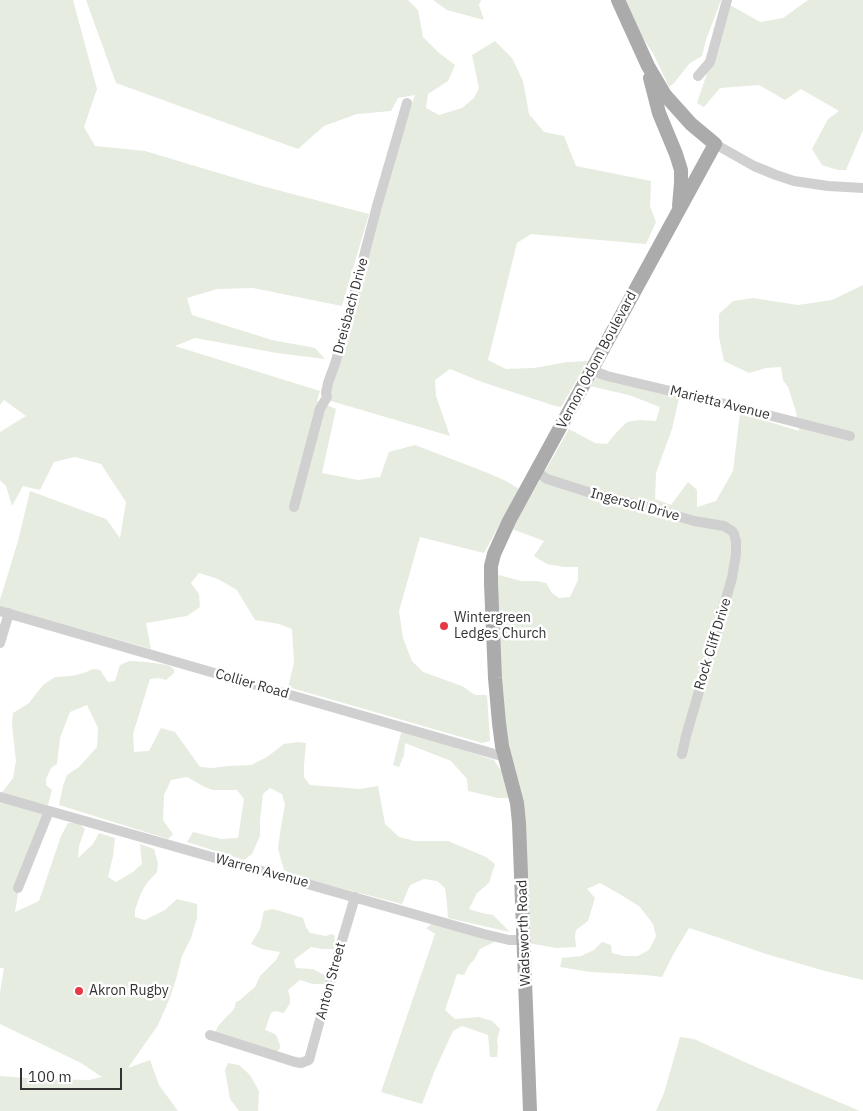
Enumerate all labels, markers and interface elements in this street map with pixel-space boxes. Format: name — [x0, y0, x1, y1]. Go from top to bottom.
street label: Dreisbach Drive — [330, 256, 372, 356]
street label: Vernon Odom Boulevard — [554, 288, 640, 432]
street label: Marietta Avenue — [668, 382, 772, 424]
street label: Ingersoll Drive — [589, 485, 681, 525]
street label: Rock Cliff Drive — [691, 596, 735, 692]
place label: Wintergreen Ledges Church — [454, 610, 546, 642]
marker: Wintergreen Ledges Church — [438, 620, 450, 632]
street label: Collier Road — [213, 665, 291, 703]
street label: Warren Avenue — [214, 851, 310, 891]
street label: Wadsworth Road — [514, 879, 534, 987]
street label: Anton Street — [313, 941, 349, 1021]
place label: Akron Rugby — [89, 983, 169, 999]
marker: Akron Rugby — [73, 985, 85, 997]
scale bar — [22, 1058, 125, 1090]
text: 100 m — [28, 1067, 72, 1086]

